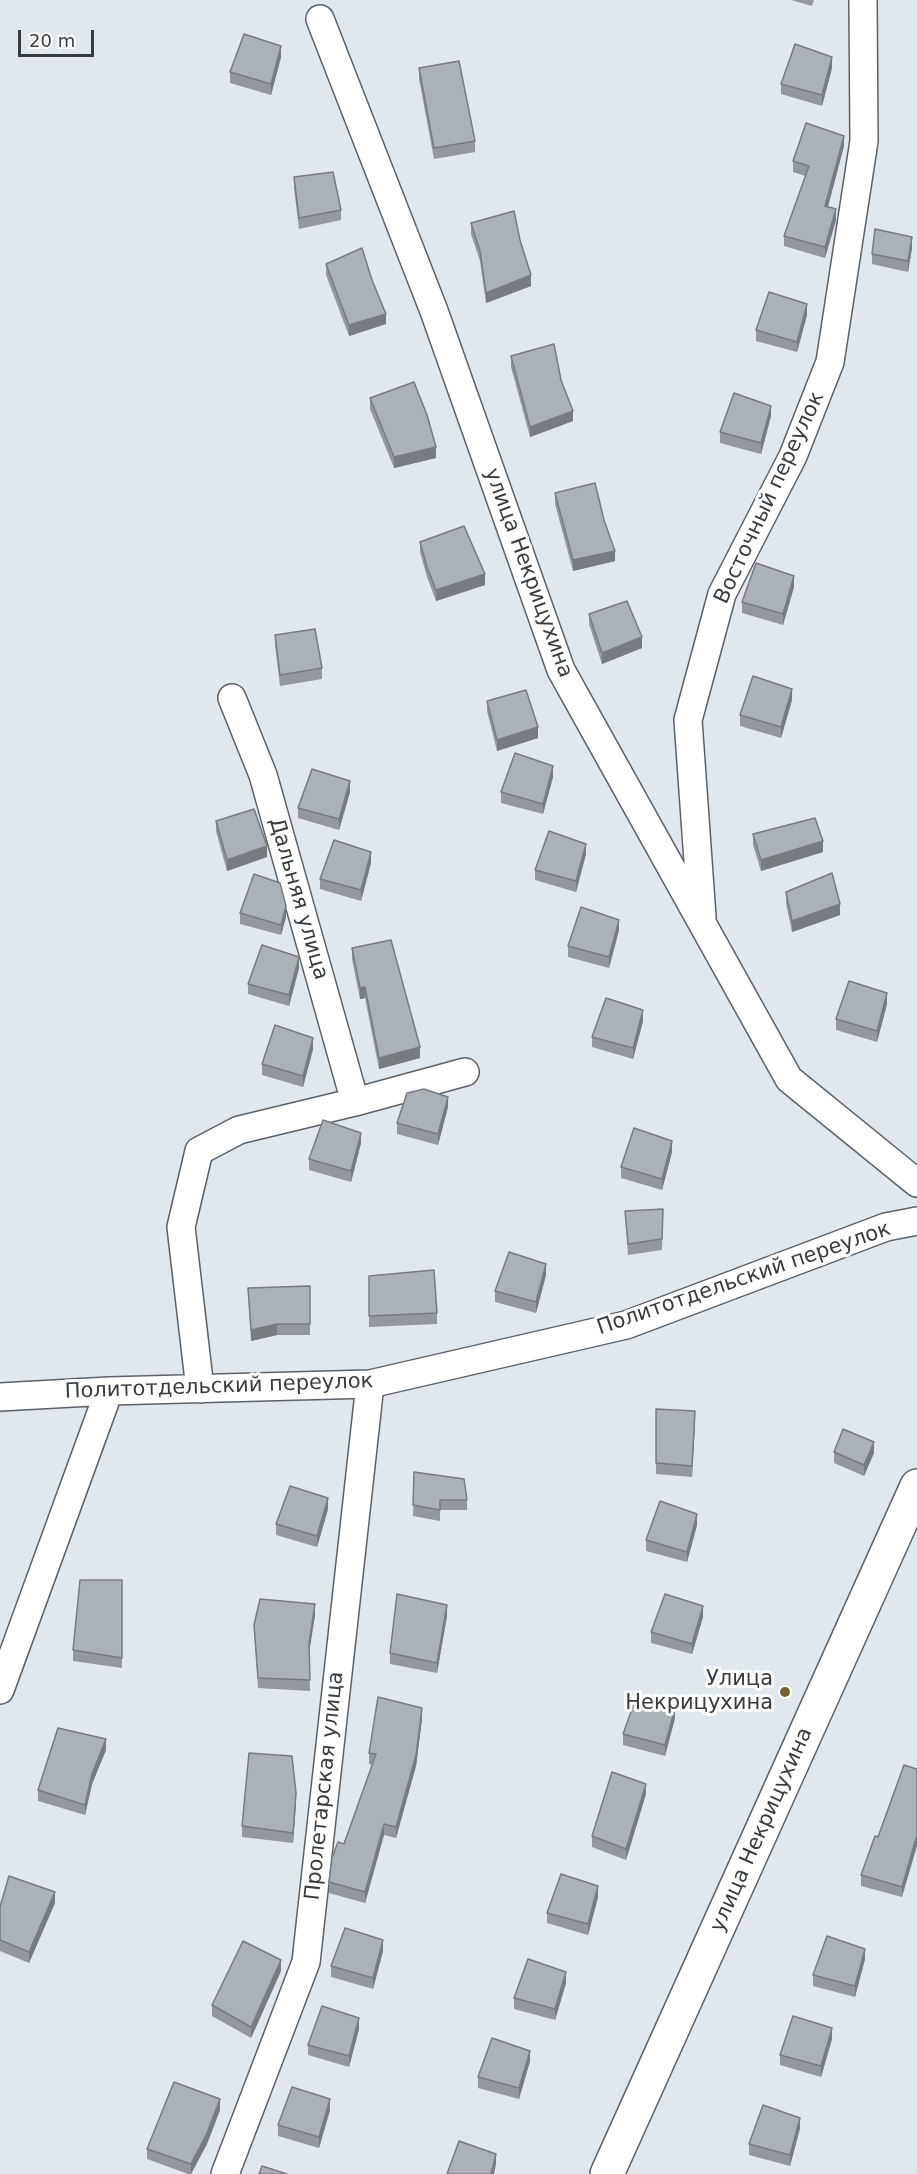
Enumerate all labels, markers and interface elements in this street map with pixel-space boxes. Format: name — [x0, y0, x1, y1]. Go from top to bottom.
scale bar — [21, 18, 98, 56]
text: 20 m — [29, 30, 75, 51]
street label: Восточный переулок — [710, 388, 830, 608]
street label: улица Некрицухина — [478, 465, 578, 681]
street label: Дальняя улица — [263, 815, 333, 983]
street label: Политотдельский переулок — [594, 1217, 894, 1341]
street label: Политотдельский переулок — [64, 1369, 374, 1405]
place label: Улица Некрицухина — [625, 1667, 773, 1717]
street label: Пролетарская улица — [300, 1670, 350, 1902]
marker: Улица Некрицухина — [778, 1685, 792, 1699]
street label: улица Некрицухина — [706, 1724, 818, 1936]

